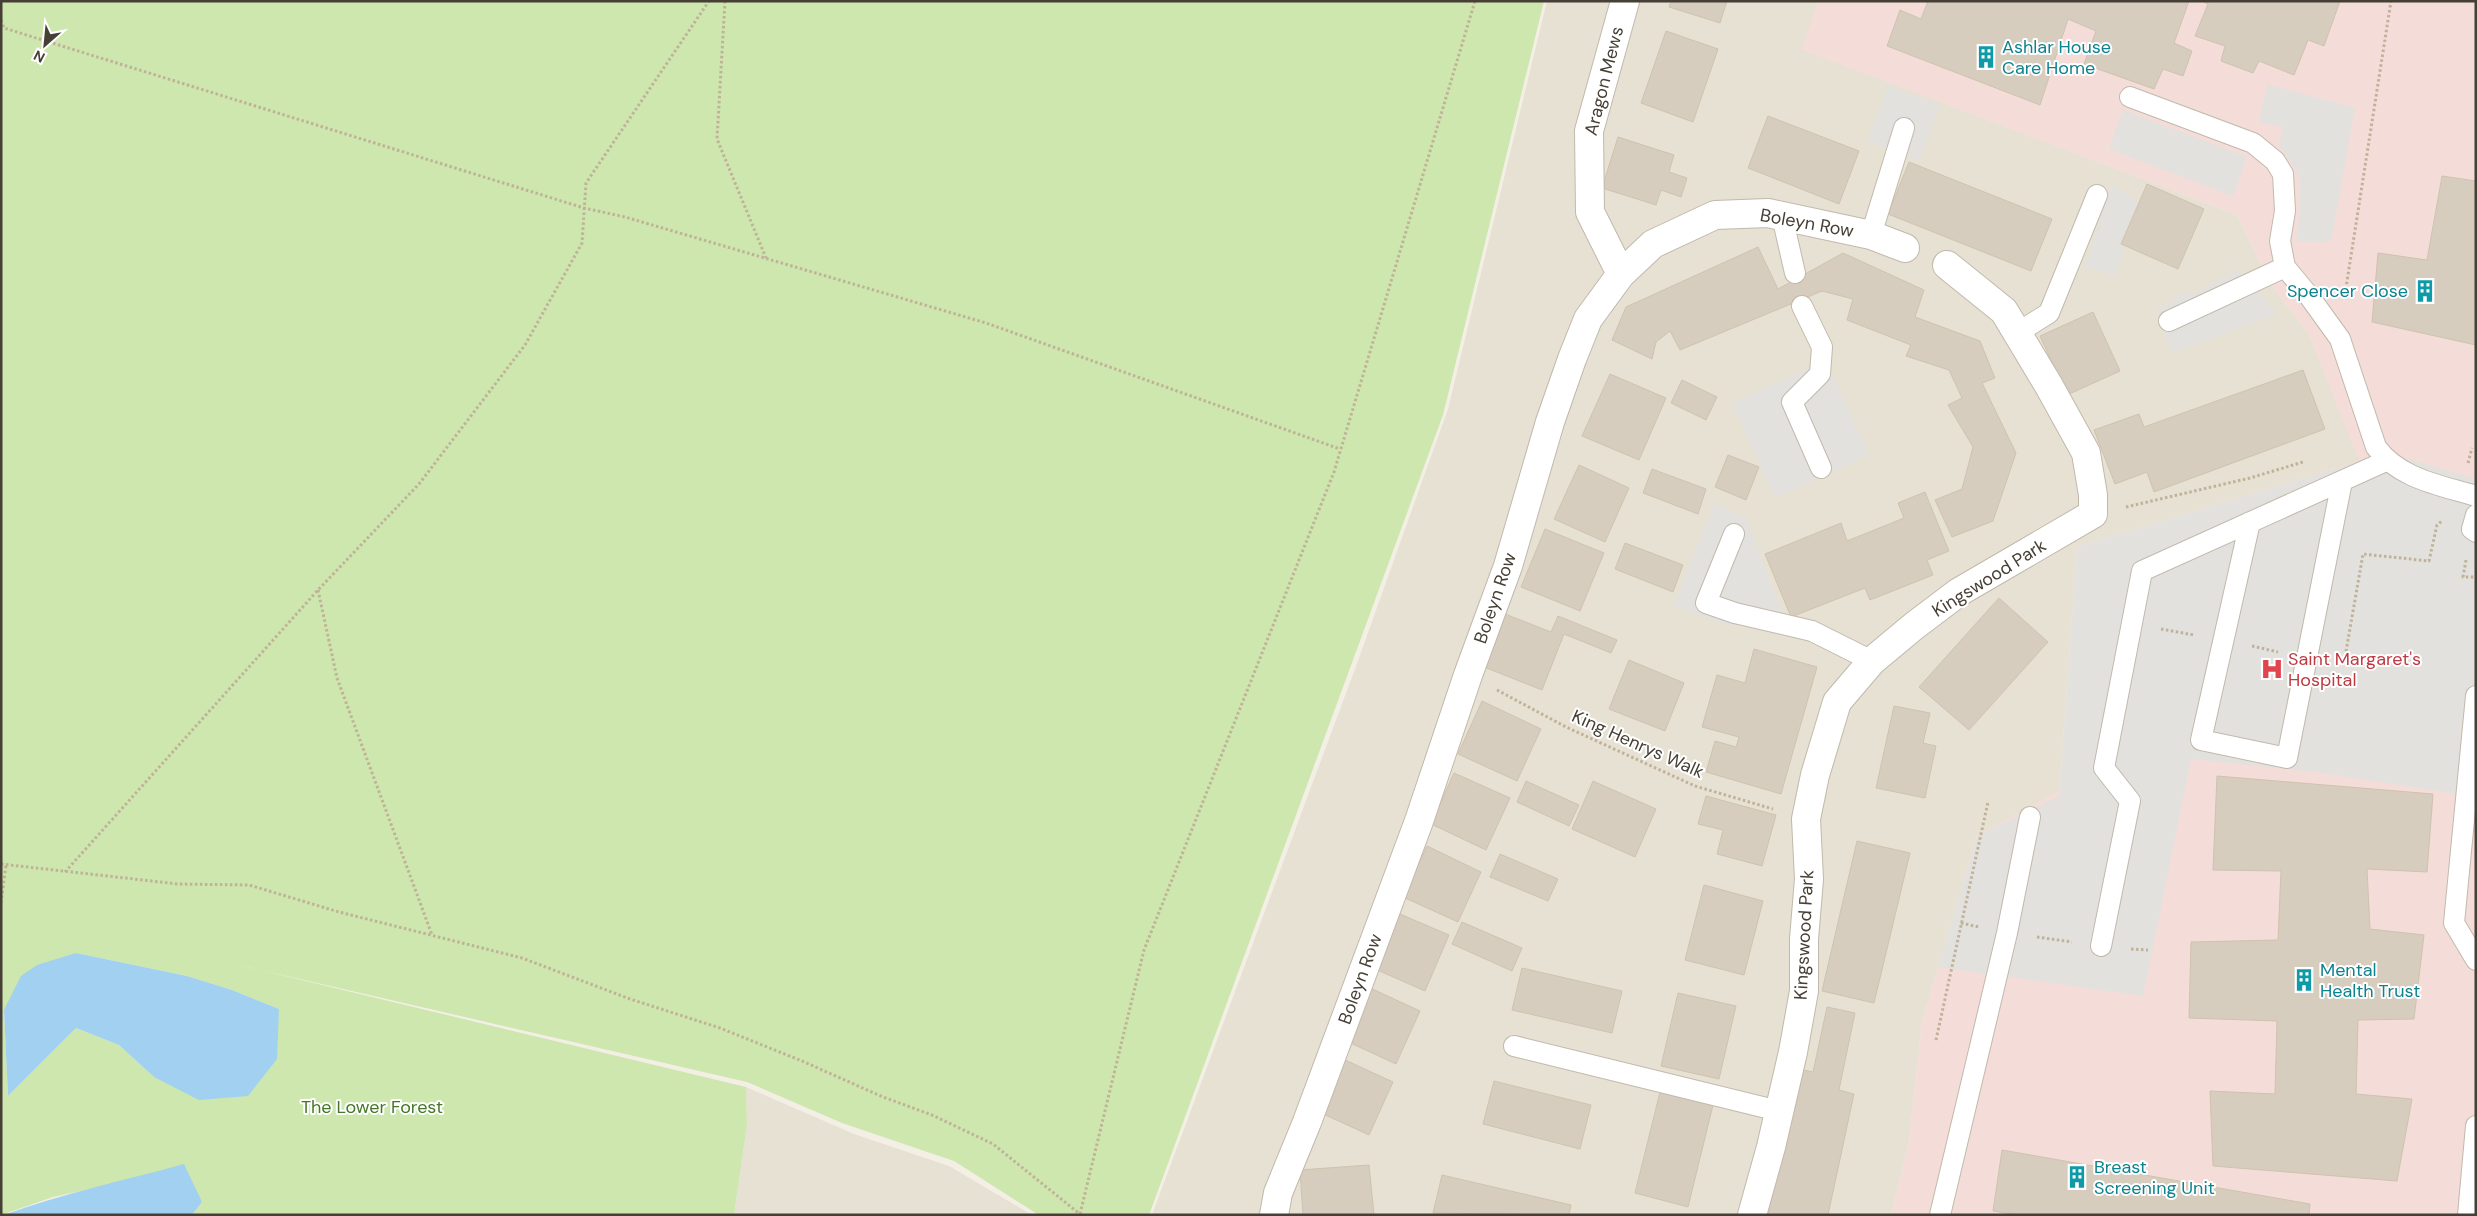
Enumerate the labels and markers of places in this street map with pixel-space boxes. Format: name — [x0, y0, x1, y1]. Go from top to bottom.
place label: Ashlar House Care Home — [2002, 35, 2111, 80]
building icon: Ashlar House Care Home — [1973, 44, 1999, 70]
building icon: Spencer Close — [2412, 278, 2438, 304]
place label: Spencer Close — [2287, 279, 2408, 303]
place label: Saint Margaret's Hospital — [2288, 647, 2421, 692]
hospital icon: Saint Margaret's Hospital — [2259, 656, 2285, 682]
place label: Mental Health Trust — [2320, 958, 2420, 1003]
building icon: Mental Health Trust — [2291, 967, 2317, 993]
place label: Breast Screening Unit — [2094, 1155, 2215, 1200]
building icon: Breast Screening Unit — [2064, 1164, 2090, 1190]

